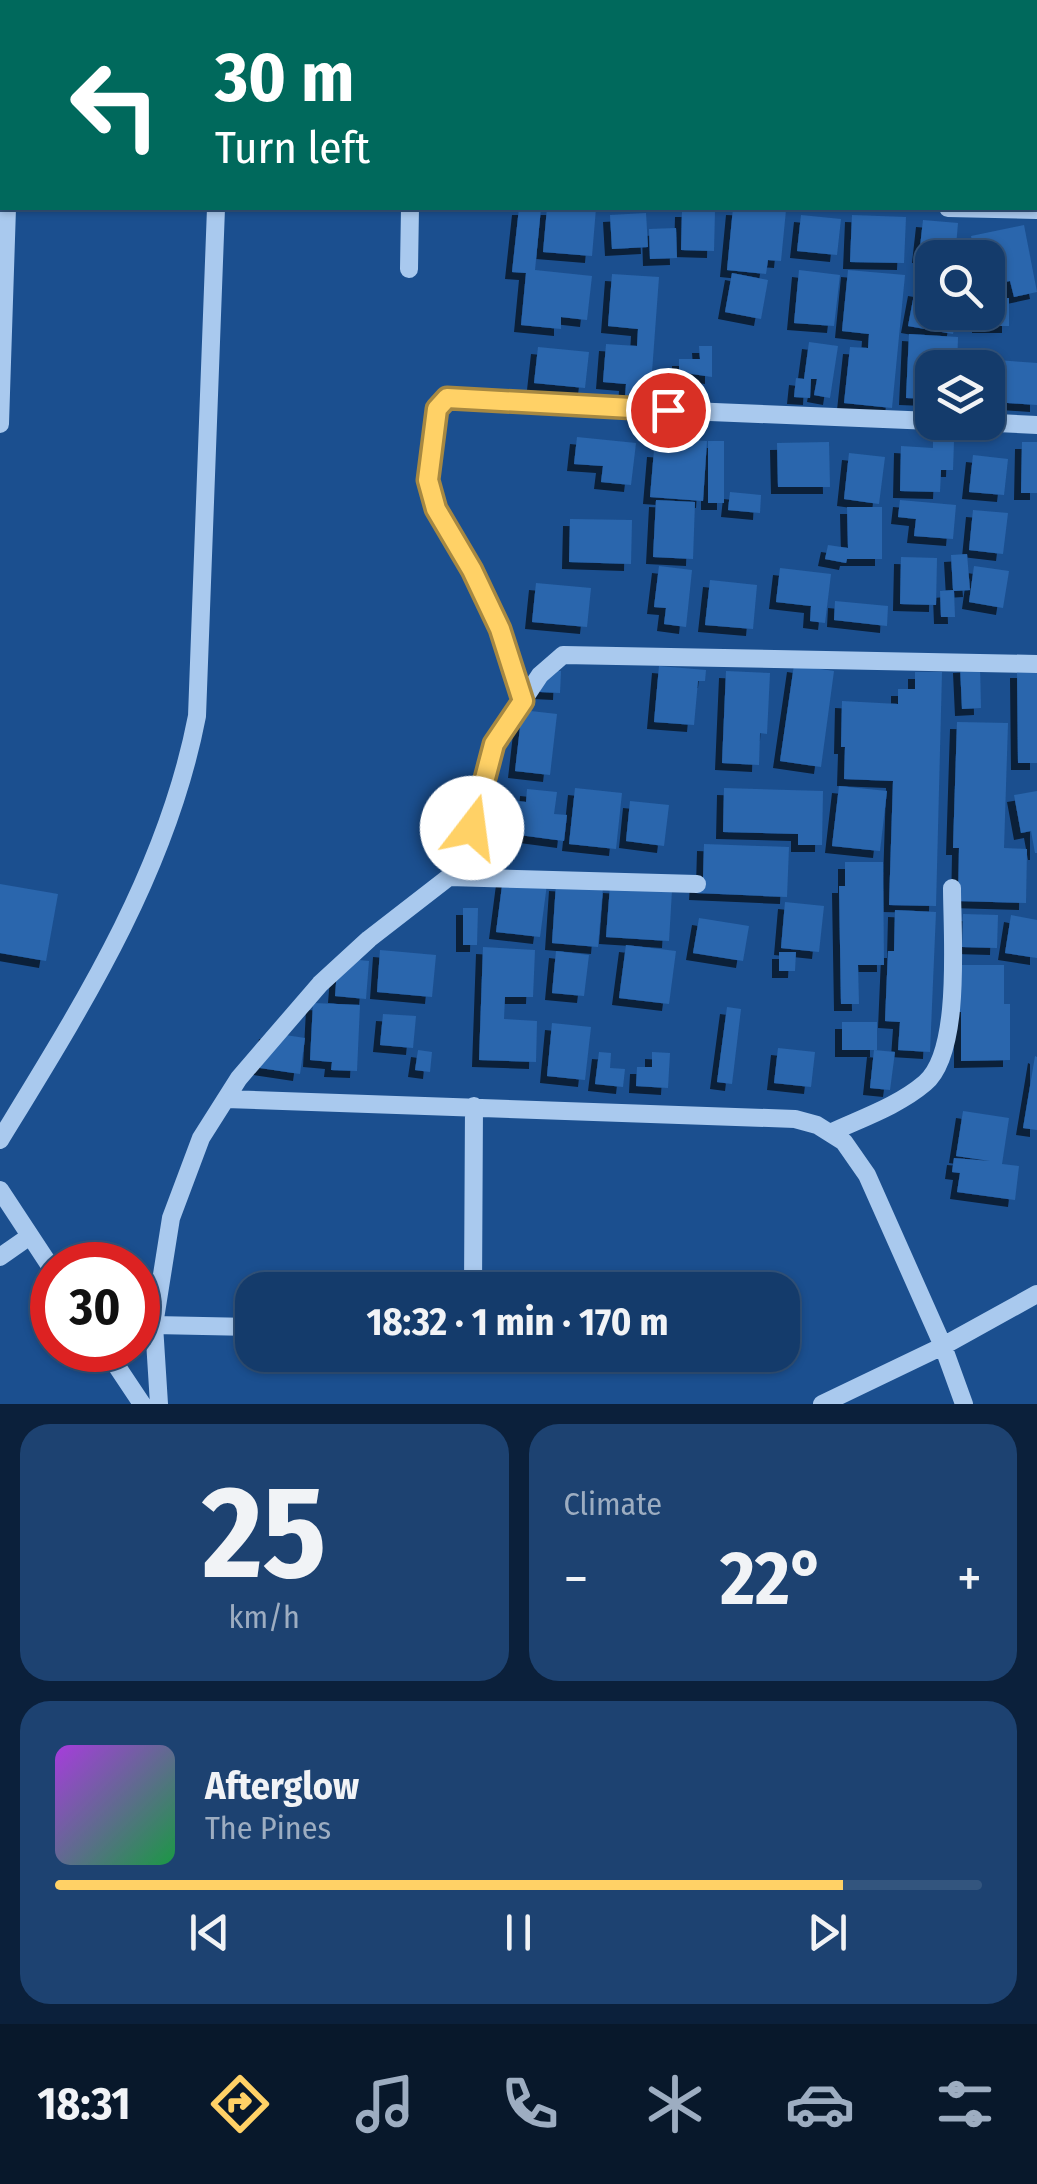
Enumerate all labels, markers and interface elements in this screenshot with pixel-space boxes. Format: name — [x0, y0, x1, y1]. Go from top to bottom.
text: 30 m — [215, 36, 354, 120]
icon: left — [50, 40, 180, 170]
text: Turn left — [215, 121, 370, 175]
map controls — [915, 240, 1005, 440]
button: search — [915, 240, 1005, 330]
button: layers — [915, 350, 1005, 440]
pin — [626, 368, 711, 453]
icon: arrive — [641, 383, 696, 438]
position arrow — [420, 776, 524, 880]
speed limit sign: 30 — [30, 1242, 160, 1372]
text: 18:32 · 1 min · 170 m — [366, 1299, 669, 1345]
text: 25 — [202, 1455, 326, 1611]
text: Climate — [564, 1485, 662, 1523]
text: 22° — [720, 1534, 825, 1624]
text: − — [564, 1546, 588, 1612]
text: + — [957, 1546, 982, 1612]
text: km/h — [229, 1598, 300, 1636]
text: Afterglow — [205, 1763, 359, 1809]
text: The Pines — [205, 1809, 331, 1847]
icon: previous — [182, 1905, 237, 1960]
icon: pause — [491, 1905, 546, 1960]
icon: next — [800, 1905, 855, 1960]
icon: directions — [205, 2069, 275, 2139]
icon: music — [350, 2069, 420, 2139]
icon: phone — [495, 2069, 565, 2139]
icon: climate — [640, 2069, 710, 2139]
icon: car — [785, 2069, 855, 2139]
icon: filters — [930, 2069, 1000, 2139]
text: 18:31 — [37, 2077, 131, 2131]

